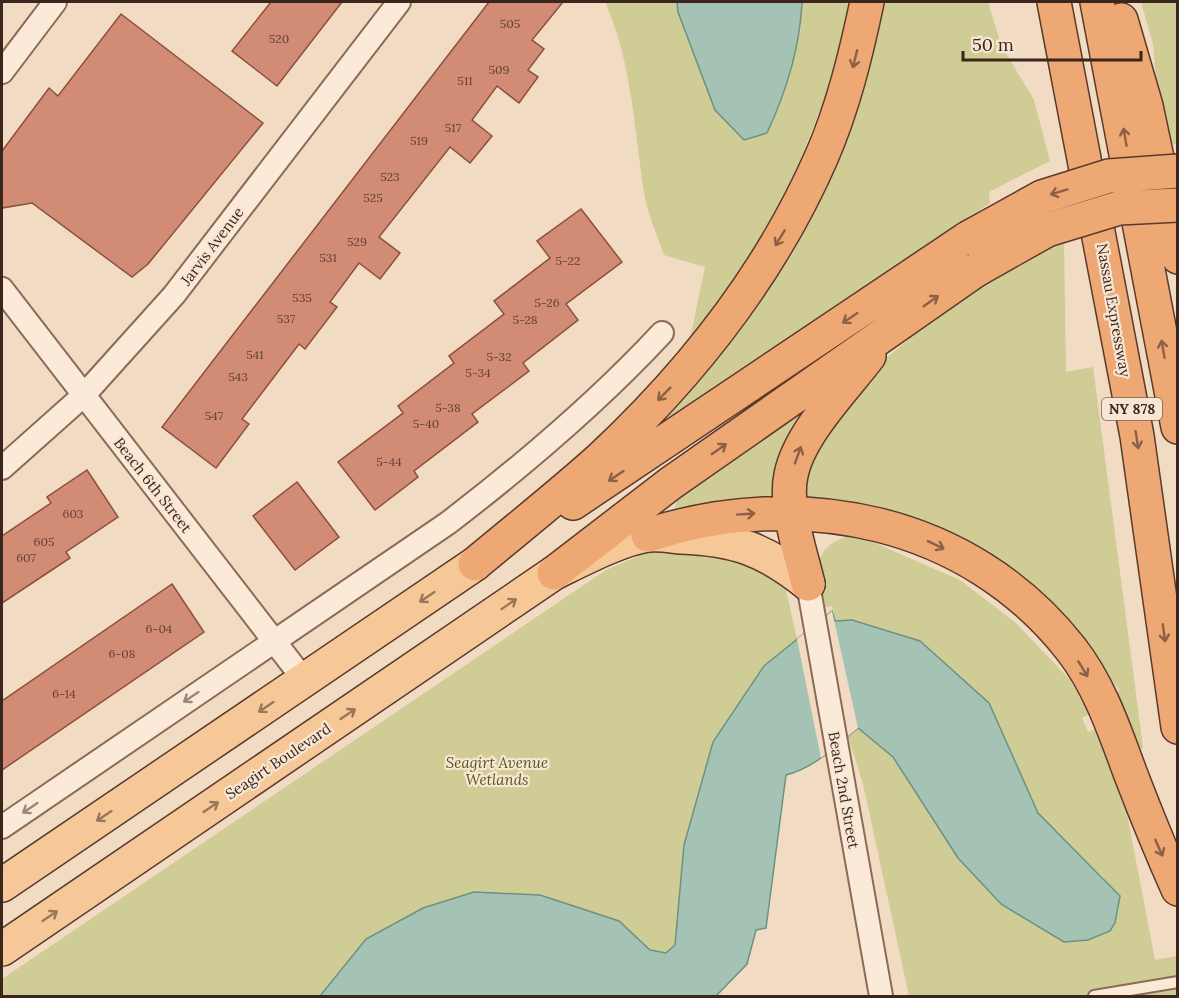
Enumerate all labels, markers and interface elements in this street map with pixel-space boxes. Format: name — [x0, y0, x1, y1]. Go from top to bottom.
house number: 505 — [500, 16, 520, 31]
scale bar — [963, 24, 1142, 62]
house number: 520 — [269, 31, 289, 46]
text: 50 m — [972, 33, 1014, 56]
one-way arrow — [848, 49, 860, 68]
house number: 509 — [489, 62, 510, 77]
house number: 511 — [457, 73, 473, 88]
house number: 517 — [445, 120, 462, 135]
one-way arrow — [1119, 127, 1130, 147]
house number: 519 — [410, 133, 428, 148]
house number: 523 — [380, 169, 400, 184]
one-way arrow — [1050, 187, 1069, 198]
house number: 525 — [363, 190, 383, 205]
street label: Jarvis Avenue — [176, 203, 248, 290]
one-way arrow — [773, 229, 785, 246]
house number: 529 — [347, 234, 367, 249]
street label: Nassau Expressway — [1093, 242, 1135, 378]
house number: 531 — [319, 250, 337, 265]
house number: 5-22 — [556, 253, 580, 268]
house number: 535 — [292, 290, 312, 305]
house number: 5-26 — [534, 295, 560, 310]
one-way arrow — [922, 295, 939, 308]
house number: 537 — [277, 311, 296, 326]
house number: 5-28 — [512, 312, 538, 327]
one-way arrow — [842, 312, 859, 324]
one-way arrow — [1157, 340, 1168, 360]
house number: 541 — [246, 347, 264, 362]
house number: 5-32 — [486, 349, 512, 364]
house number: 5-34 — [465, 365, 491, 380]
house number: 543 — [228, 369, 248, 384]
one-way arrow — [656, 386, 671, 401]
road number: NY 878 — [1102, 398, 1162, 420]
house number: 5-38 — [435, 400, 461, 415]
house number: 547 — [205, 408, 224, 423]
house number: 5-40 — [413, 416, 439, 431]
one-way arrow — [1132, 430, 1143, 450]
street label: Beach 6th Street — [110, 433, 196, 537]
one-way arrow — [711, 443, 727, 455]
one-way arrow — [793, 446, 804, 465]
house number: 5-44 — [376, 454, 402, 469]
one-way arrow — [608, 470, 625, 482]
house number: 603 — [62, 506, 84, 521]
one-way arrow — [736, 508, 756, 519]
house number: 605 — [34, 534, 54, 549]
one-way arrow — [927, 539, 945, 551]
house number: 607 — [16, 550, 36, 565]
one-way arrow — [419, 591, 436, 603]
one-way arrow — [500, 598, 516, 610]
house number: 6-04 — [146, 621, 173, 636]
one-way arrow — [1159, 623, 1170, 643]
house number: 6-08 — [108, 646, 136, 661]
one-way arrow — [1077, 660, 1089, 677]
house number: 6-14 — [52, 686, 76, 701]
one-way arrow — [183, 691, 199, 703]
one-way arrow — [258, 701, 274, 713]
one-way arrow — [339, 708, 355, 720]
street label: Seagirt Boulevard — [222, 719, 334, 803]
street label: Beach 2nd Street — [824, 730, 864, 850]
park label: Seagirt Avenue Wetlands — [446, 753, 548, 789]
one-way arrow — [203, 801, 219, 813]
one-way arrow — [22, 802, 39, 814]
one-way arrow — [96, 810, 113, 822]
one-way arrow — [1154, 838, 1165, 856]
one-way arrow — [41, 910, 58, 922]

